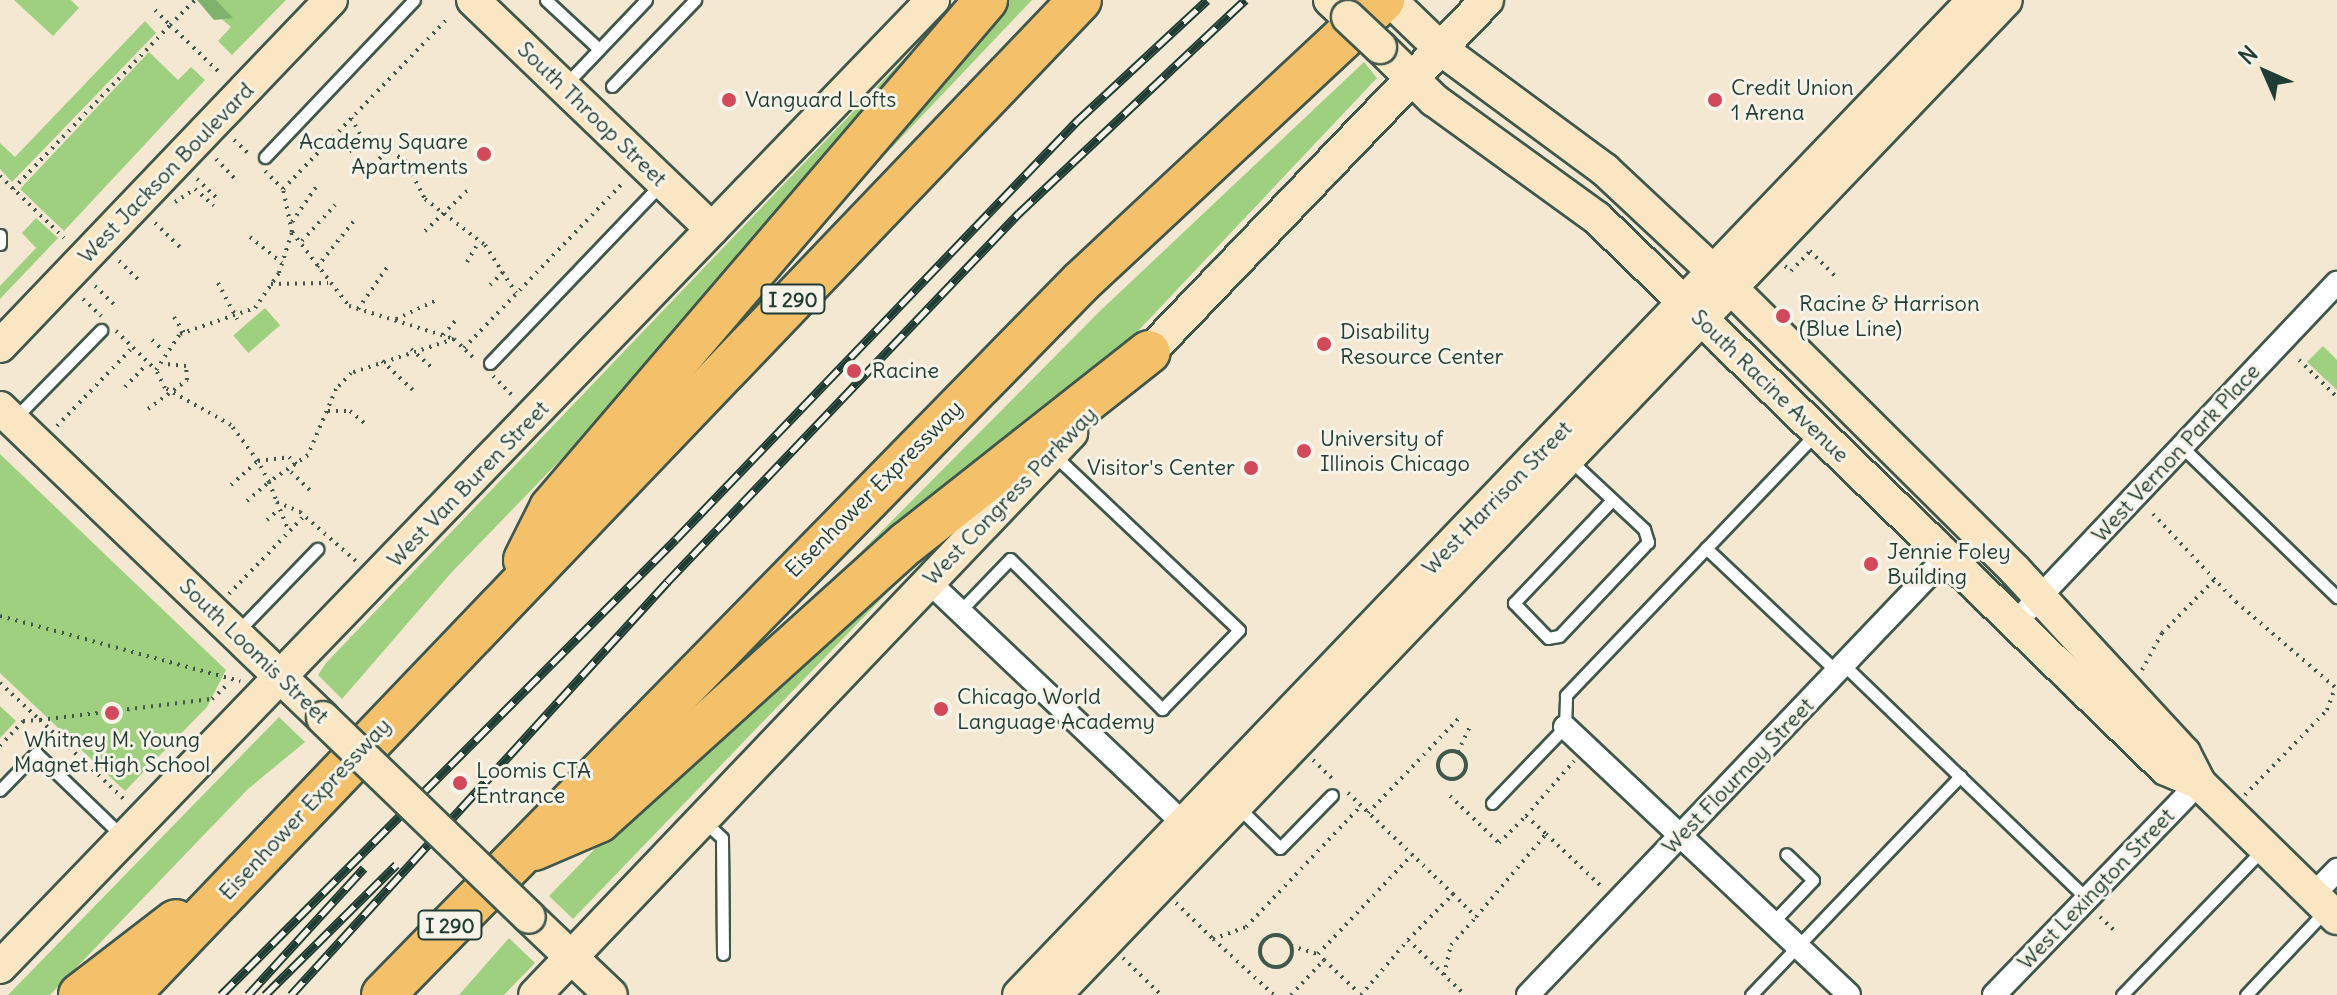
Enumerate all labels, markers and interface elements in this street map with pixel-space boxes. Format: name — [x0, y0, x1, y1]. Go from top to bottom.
north arrow — [2225, 32, 2305, 112]
street label: South Throop Street — [512, 36, 672, 192]
text: N — [2233, 40, 2263, 70]
place label: Credit Union 1 Arena — [1731, 74, 1854, 126]
street label: West Jackson Boulevard — [73, 77, 259, 269]
place label: Vanguard Lofts — [745, 87, 896, 113]
marker: Vanguard Lofts — [720, 91, 738, 109]
marker: Credit Union 1 Arena — [1706, 91, 1724, 109]
place label: Academy Square Apartments — [299, 128, 468, 180]
marker: Academy Square Apartments — [475, 145, 493, 163]
road number: I 290 — [759, 283, 827, 315]
place label: Racine & Harrison (Blue Line) — [1799, 290, 1980, 342]
street label: South Racine Avenue — [1686, 304, 1854, 468]
marker: Racine & Harrison (Blue Line) — [1774, 307, 1792, 325]
place label: Disability Resource Center — [1340, 318, 1504, 370]
marker: Disability Resource Center — [1315, 335, 1333, 353]
place label: Racine — [872, 358, 939, 384]
street label: West Vernon Park Place — [2086, 358, 2266, 548]
marker: Racine — [843, 360, 865, 382]
street label: West Van Buren Street — [382, 395, 554, 573]
street label: Eisenhower Expressway — [780, 395, 968, 583]
street label: West Congress Parkway — [918, 401, 1102, 591]
street label: West Harrison Street — [1417, 415, 1577, 581]
place label: University of Illinois Chicago — [1320, 425, 1470, 476]
marker: University of Illinois Chicago — [1295, 442, 1313, 460]
place label: Visitor's Center — [1087, 455, 1235, 481]
marker: Visitor's Center — [1242, 459, 1260, 477]
place label: Jennie Foley Building — [1887, 538, 2011, 590]
marker: Jennie Foley Building — [1862, 555, 1880, 573]
street label: South Loomis Street — [174, 573, 334, 729]
place label: Chicago World Language Academy — [957, 683, 1155, 734]
street label: West Flournoy Street — [1657, 692, 1819, 860]
marker: Chicago World Language Academy — [932, 700, 950, 718]
marker: Whitney M. Young Magnet High School — [103, 704, 121, 722]
street label: Eisenhower Expressway — [214, 712, 396, 906]
place label: Whitney M. Young Magnet High School — [14, 726, 210, 778]
place label: Loomis CTA Entrance — [476, 757, 591, 808]
marker: Loomis CTA Entrance — [451, 774, 469, 792]
street label: West Lexington Street — [2012, 803, 2180, 975]
road number: I 290 — [416, 909, 484, 941]

